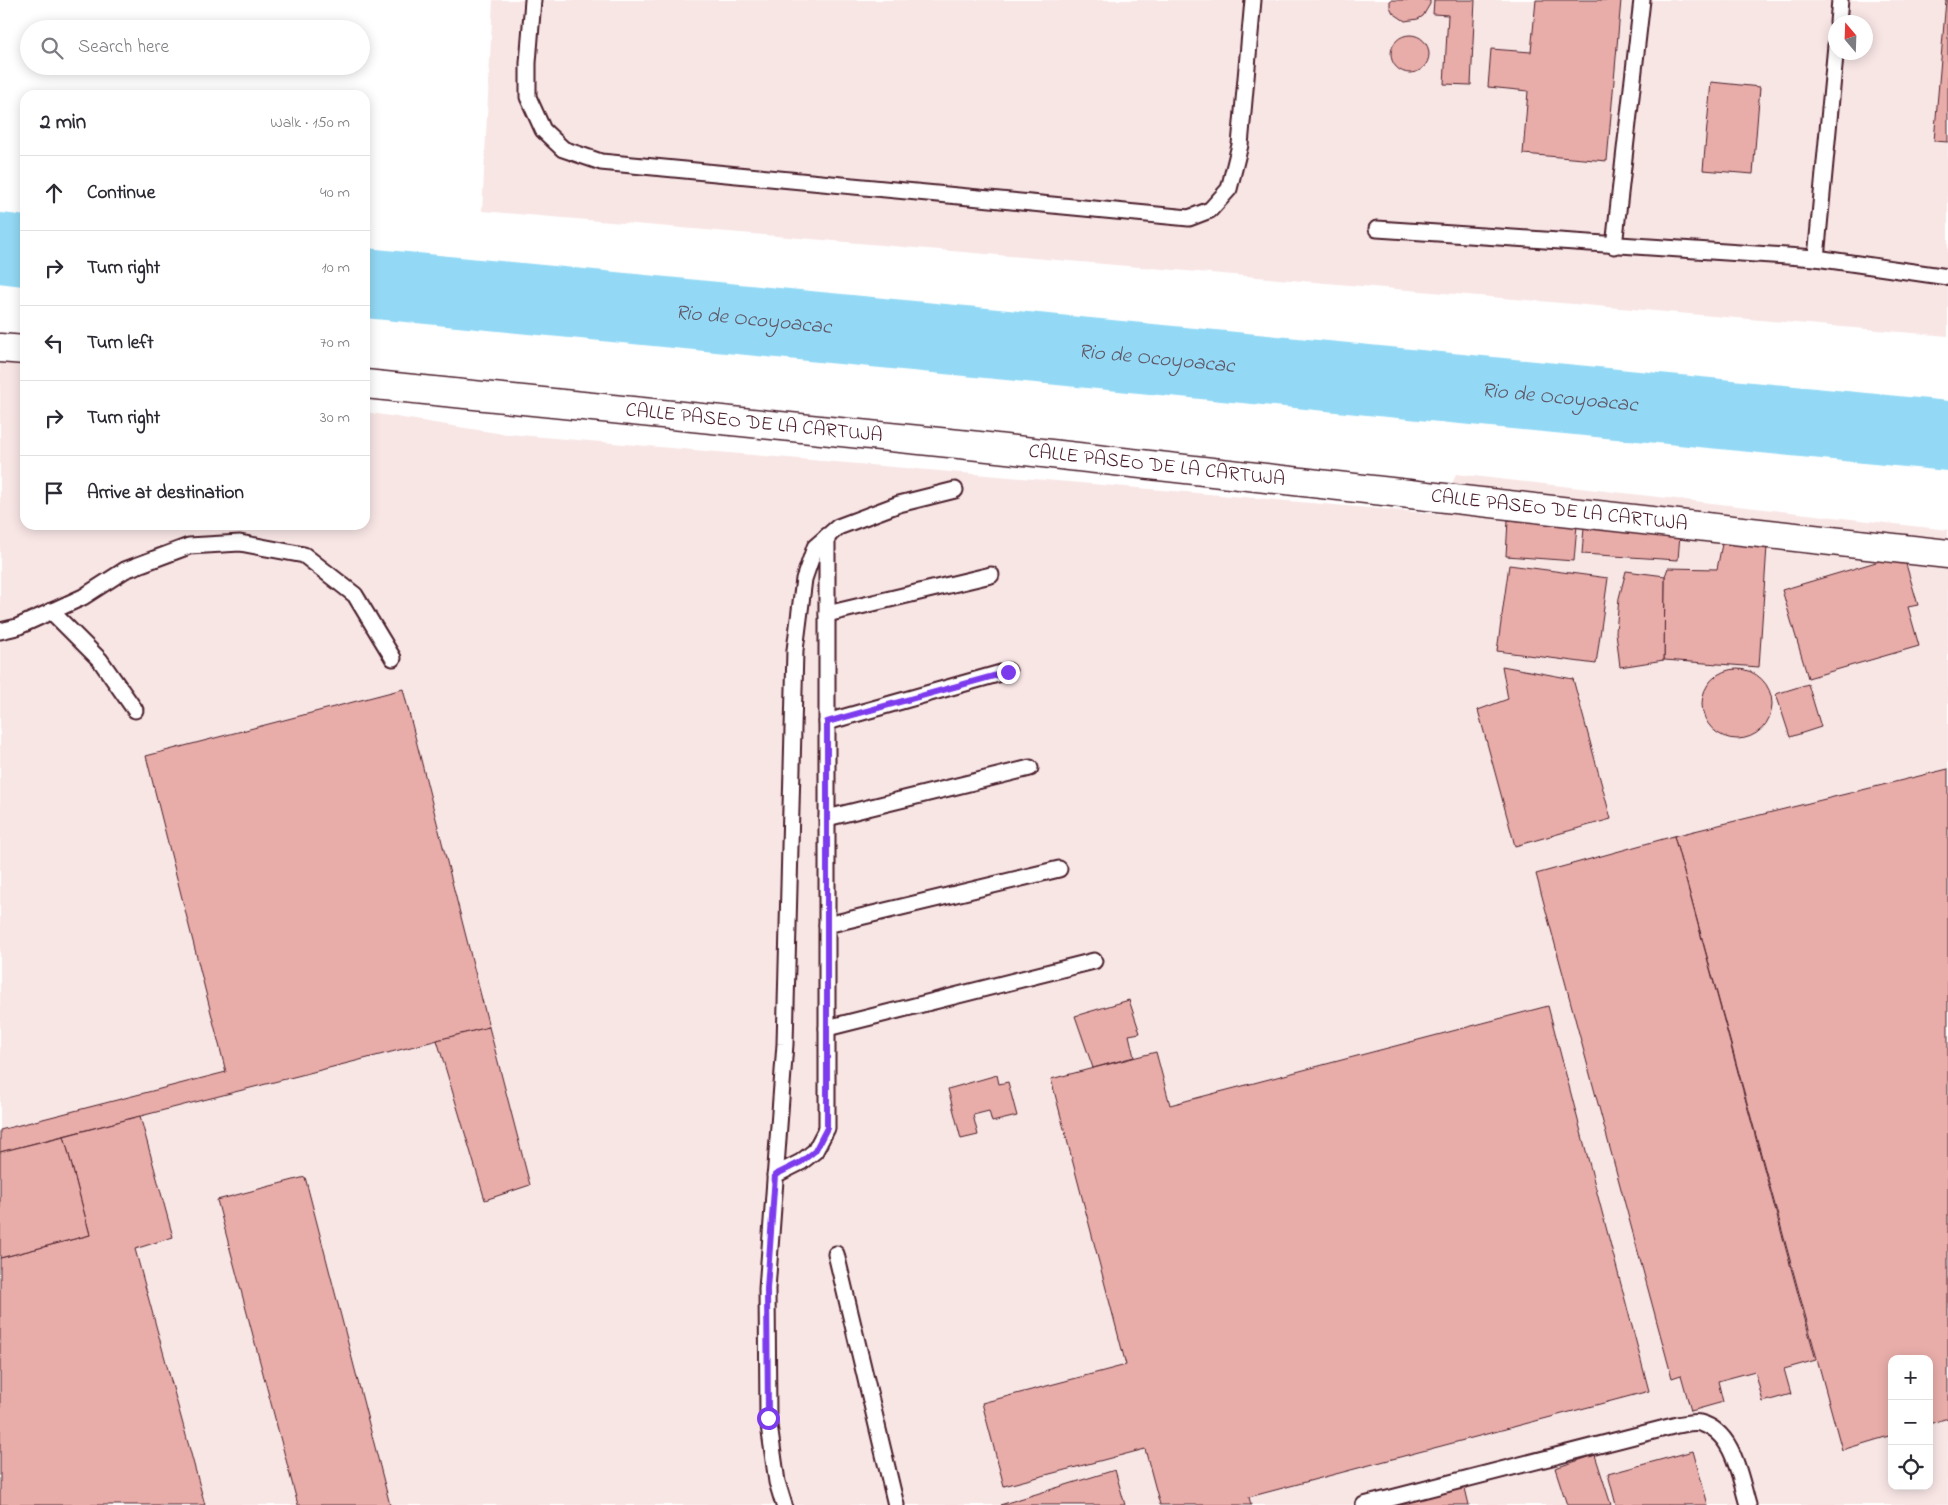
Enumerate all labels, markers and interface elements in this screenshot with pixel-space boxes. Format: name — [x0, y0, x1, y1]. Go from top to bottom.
north arrow — [1828, 15, 1873, 60]
search box — [20, 20, 370, 75]
icon: search — [38, 34, 66, 62]
text: Search here — [78, 34, 169, 61]
text: 2 min — [40, 108, 86, 138]
text: Walk · 150 m — [270, 111, 350, 135]
icon: ahead — [40, 179, 68, 207]
text: Continue — [87, 180, 155, 207]
text: 40 m — [320, 181, 350, 205]
icon: right — [40, 254, 68, 282]
text: Turn right — [87, 255, 160, 282]
text: 10 m — [322, 256, 350, 280]
water label: Rio de Ocoyoacac — [674, 298, 834, 343]
icon: left — [40, 329, 68, 357]
text: Turn left — [87, 330, 154, 357]
text: 70 m — [320, 331, 350, 355]
water label: Rio de Ocoyoacac — [1077, 337, 1237, 382]
water label: Rio de Ocoyoacac — [1480, 376, 1641, 421]
street label: CALLE PASEO DE LA CARTUJA — [624, 396, 884, 451]
icon: right — [40, 404, 68, 432]
text: Turn right — [87, 405, 160, 432]
text: 30 m — [320, 406, 350, 430]
street label: CALLE PASEO DE LA CARTUJA — [1027, 437, 1287, 495]
icon: arrive — [40, 479, 68, 507]
text: Arrive at destination — [87, 480, 244, 507]
street label: CALLE PASEO DE LA CARTUJA — [1429, 482, 1689, 539]
route end — [997, 661, 1020, 684]
map controls — [1888, 1355, 1933, 1490]
button: + — [1888, 1355, 1933, 1400]
button: − — [1888, 1400, 1933, 1445]
route start — [757, 1407, 780, 1430]
button: locate — [1888, 1445, 1933, 1490]

